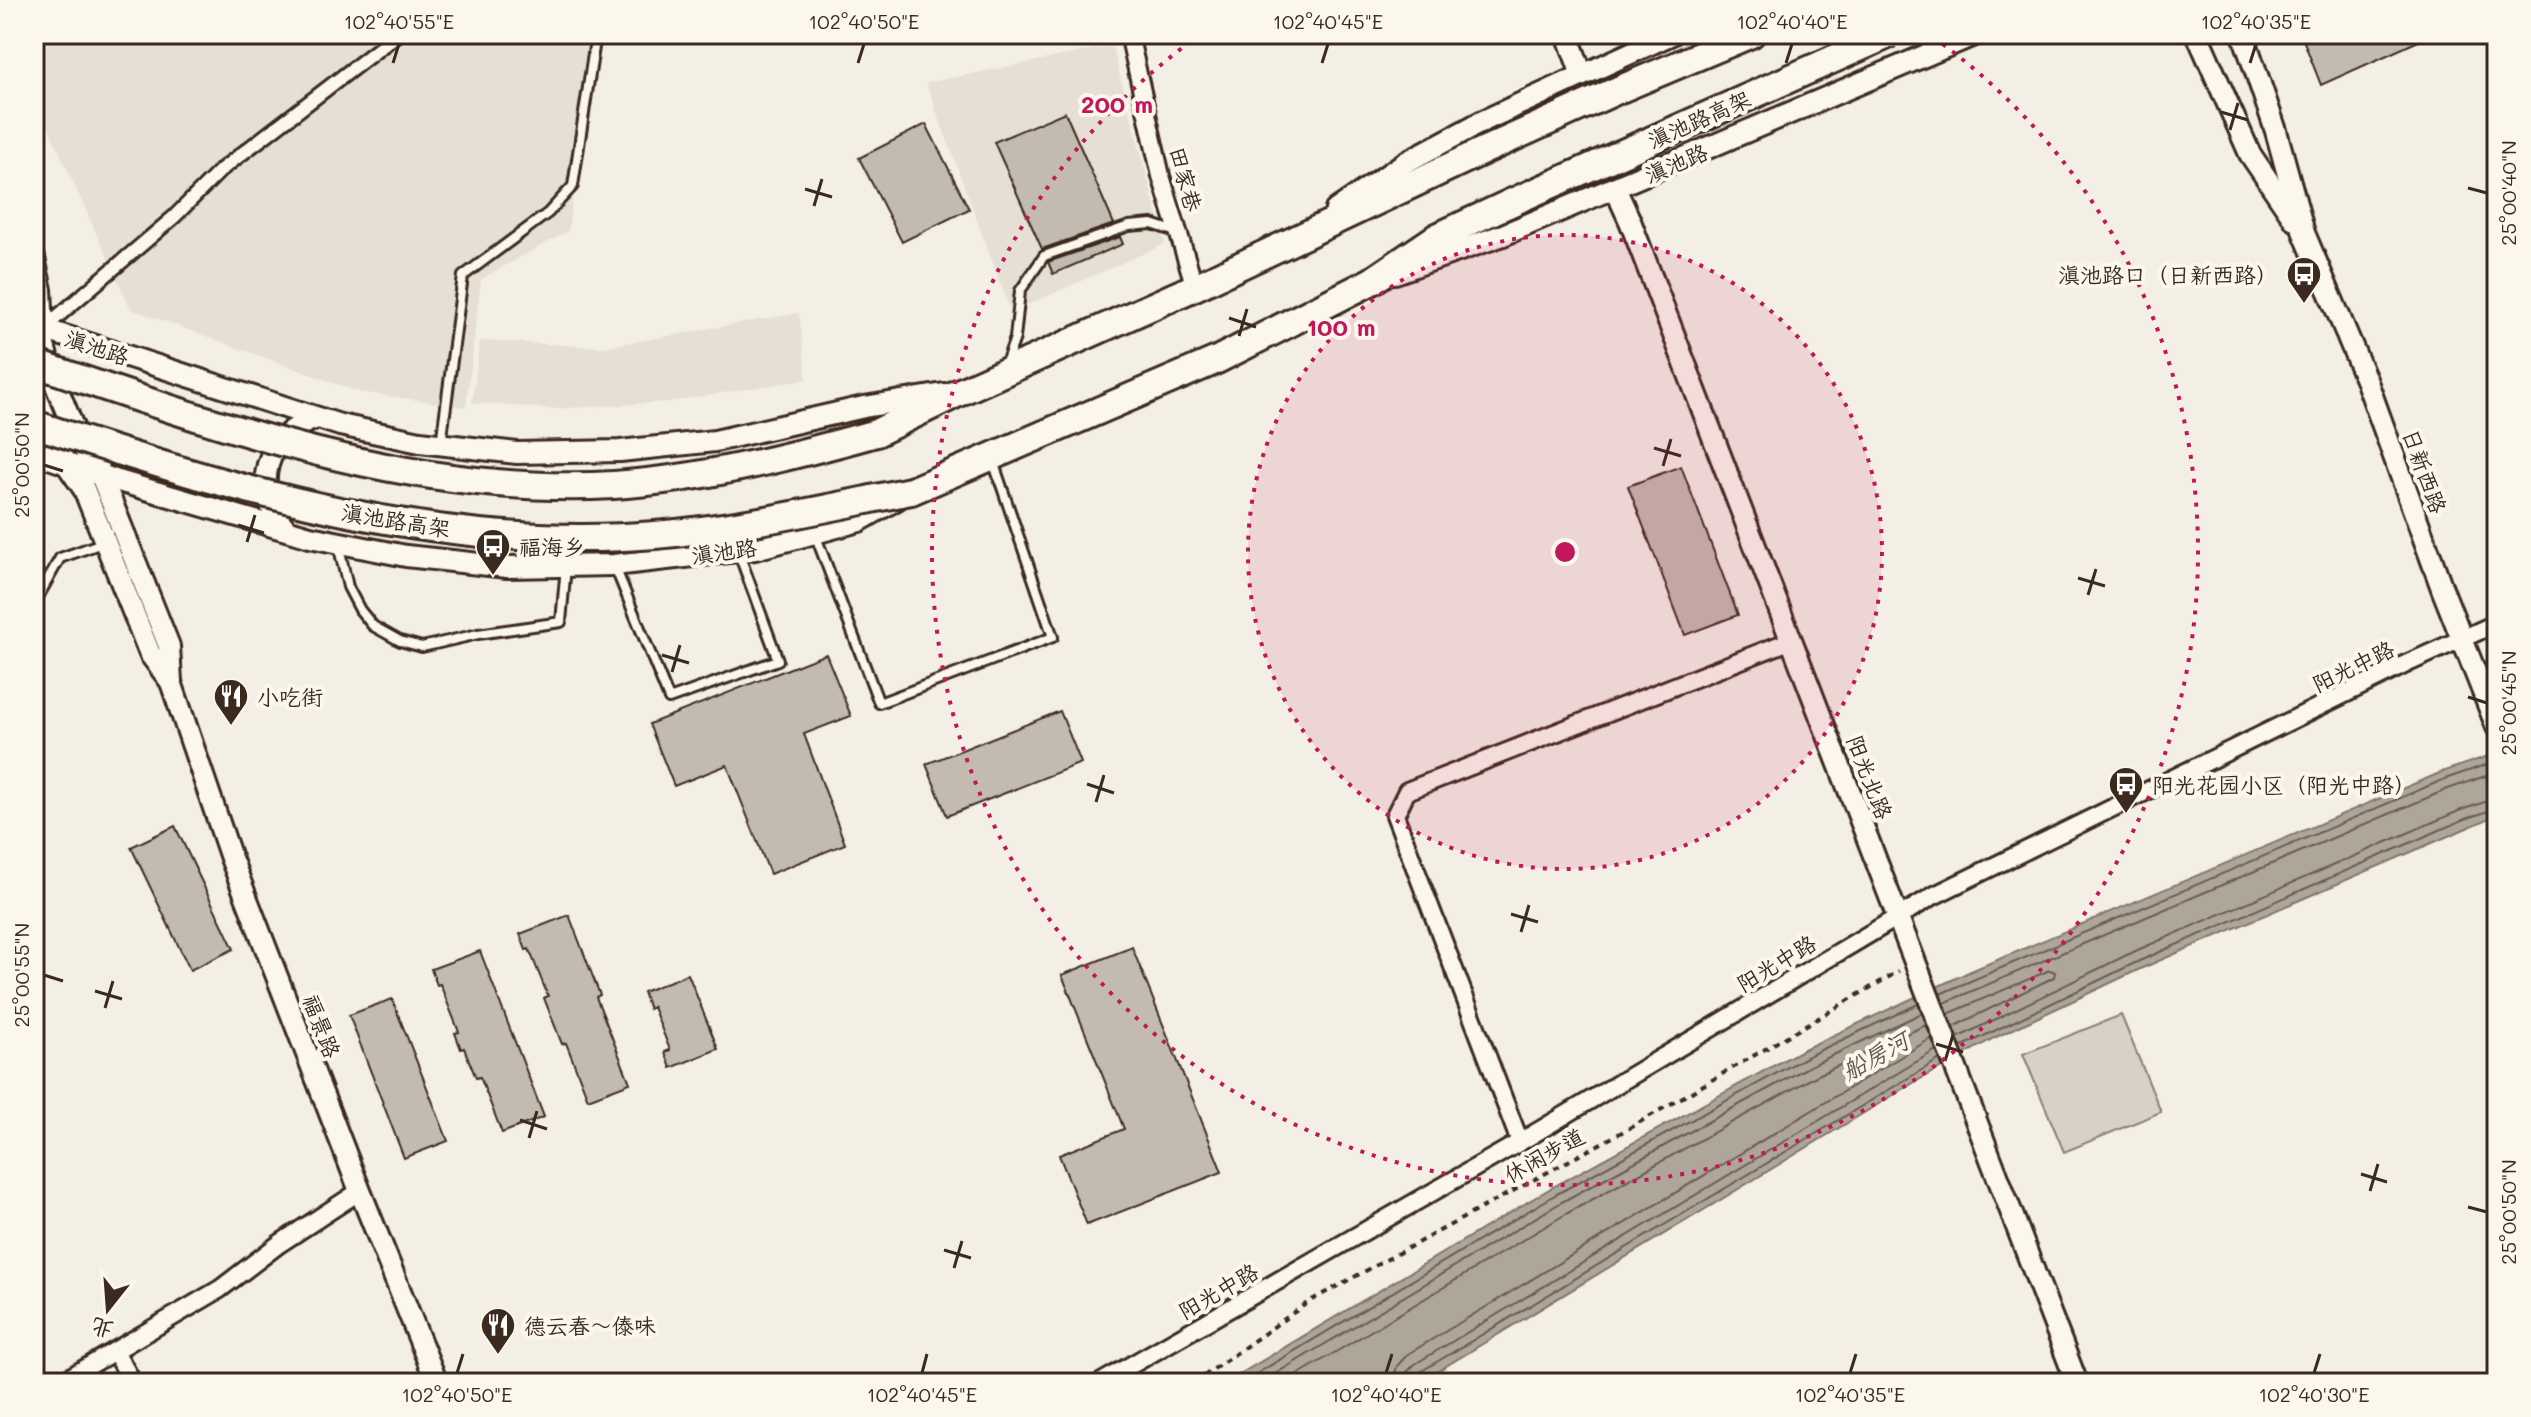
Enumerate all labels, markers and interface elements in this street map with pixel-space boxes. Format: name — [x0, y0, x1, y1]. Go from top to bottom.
text: 102°40'55"E — [344, 8, 454, 34]
text: 102°40'50"E — [808, 8, 920, 34]
text: 102°40'45"E — [1273, 8, 1383, 34]
text: 102°40'40"E — [1736, 8, 1848, 34]
text: 102°40'35"E — [2201, 8, 2311, 34]
street label: 滇池路高架 — [1643, 83, 1755, 155]
text: 200 m — [1081, 88, 1153, 119]
street label: 滇池路 — [1640, 137, 1712, 189]
text: 25°00'40"N — [2495, 140, 2521, 246]
street label: 田家巷 — [1163, 143, 1209, 215]
bus stop icon: 滇池路口（日新西路） — [2285, 255, 2323, 305]
place label: 滇池路口（日新西路） — [2058, 260, 2278, 289]
text: 100 m — [1306, 311, 1376, 342]
street label: 滇池路 — [61, 323, 133, 371]
text: 25°00'50"N — [8, 412, 34, 518]
street label: 日新西路 — [2396, 425, 2454, 517]
street label: 滇池路高架 — [339, 497, 453, 543]
bus stop icon: 福海乡 — [474, 527, 512, 577]
place label: 福海乡 — [519, 532, 585, 561]
street label: 滇池路 — [689, 532, 759, 570]
centre of rings — [1551, 538, 1579, 566]
street label: 阳光中路 — [2307, 634, 2399, 698]
text: 25°00'45"N — [2495, 651, 2521, 755]
restaurant icon: 小吃街 — [212, 677, 250, 727]
place label: 小吃街 — [257, 682, 323, 711]
street label: 阳光北路 — [1841, 731, 1899, 823]
bus stop icon: 阳光花园小区（阳光中路） — [2107, 765, 2145, 815]
place label: 阳光花园小区（阳光中路） — [2152, 770, 2416, 799]
text: 25°00'55"N — [8, 923, 34, 1027]
street label: 阳光中路 — [1731, 928, 1821, 998]
street label: 福景路 — [297, 990, 347, 1062]
water label: 船房河 — [1836, 1022, 1917, 1086]
street label: 休闲步道 — [1498, 1121, 1590, 1189]
text: 25°00'50"N — [2495, 1159, 2521, 1265]
street label: 阳光中路 — [1173, 1256, 1263, 1326]
north arrow — [68, 1269, 148, 1349]
restaurant icon: 德云春～傣味 — [479, 1306, 517, 1356]
place label: 德云春～傣味 — [524, 1311, 656, 1340]
text: 北 — [87, 1312, 117, 1346]
text: 102°40'50"E — [401, 1381, 513, 1407]
text: 102°40'45"E — [867, 1381, 977, 1407]
text: 102°40'40"E — [1330, 1381, 1442, 1407]
text: 102°40'35"E — [1795, 1381, 1905, 1407]
text: 102°40'30"E — [2258, 1381, 2370, 1407]

